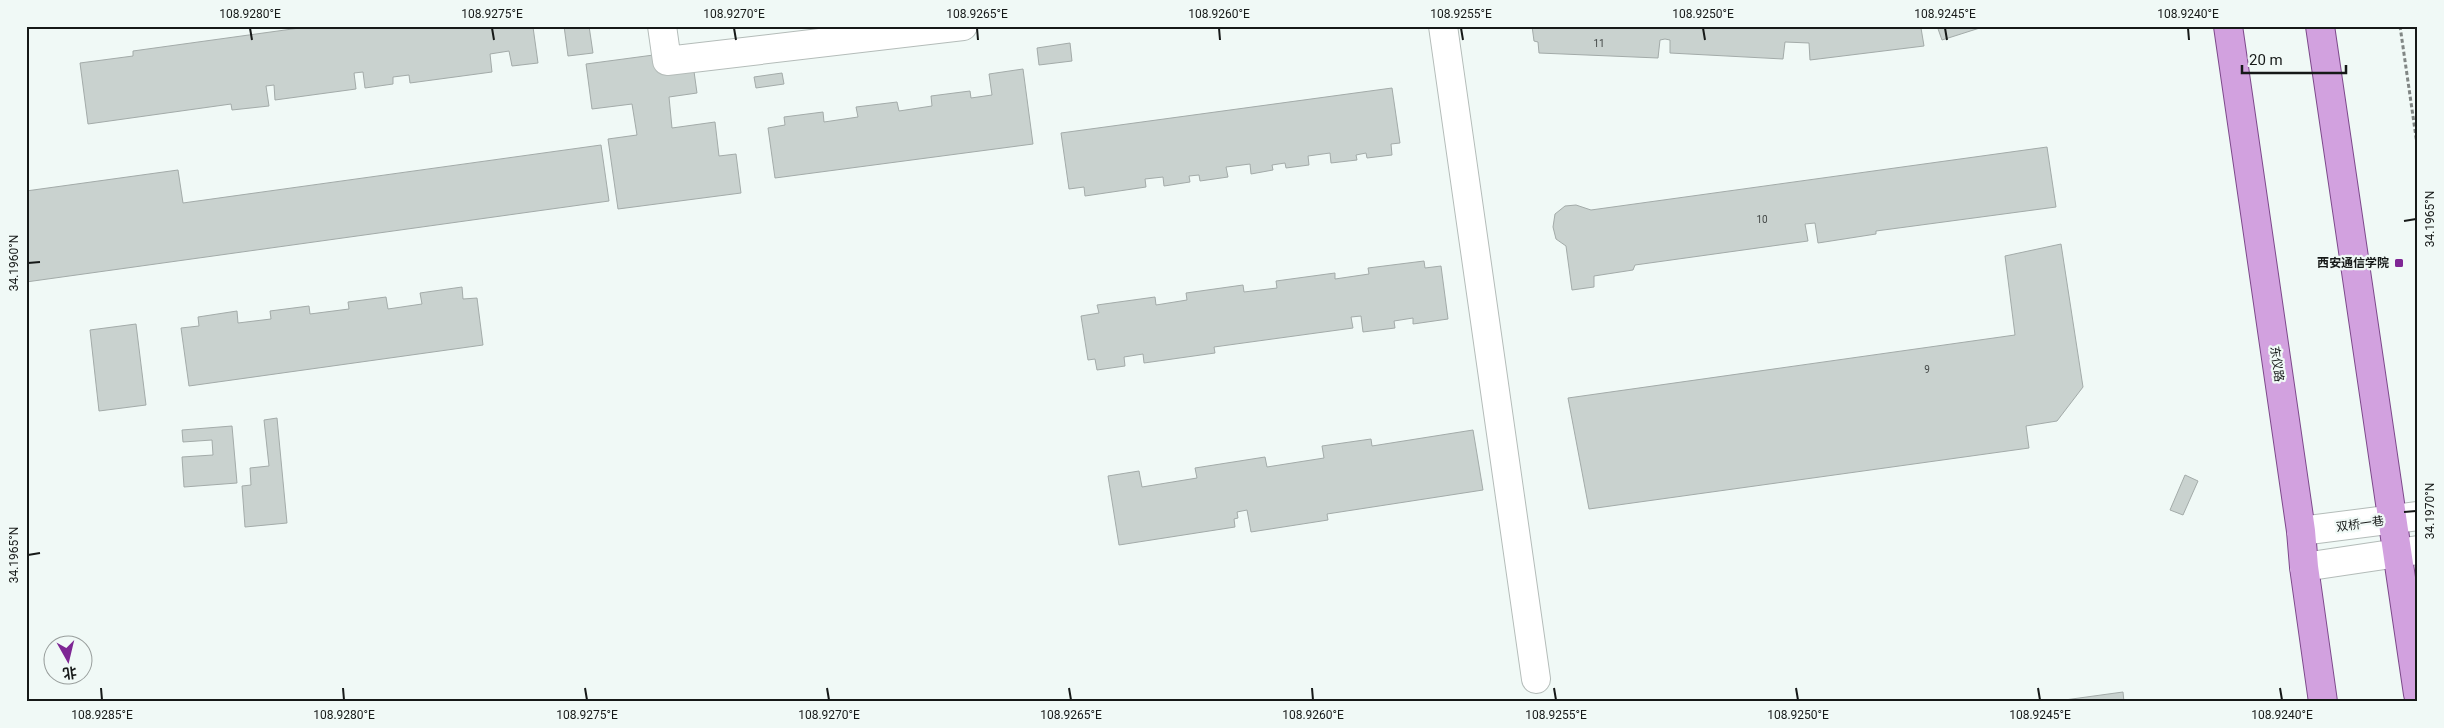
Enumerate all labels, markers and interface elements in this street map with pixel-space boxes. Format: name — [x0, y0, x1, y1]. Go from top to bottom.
text: 108.9280°E — [219, 7, 281, 21]
text: 108.9275°E — [461, 7, 523, 21]
text: 108.9270°E — [703, 7, 765, 21]
text: 108.9265°E — [946, 7, 1008, 21]
text: 108.9260°E — [1188, 7, 1250, 21]
text: 108.9255°E — [1430, 7, 1492, 21]
text: 108.9250°E — [1672, 7, 1734, 21]
text: 108.9245°E — [1914, 7, 1976, 21]
text: 108.9240°E — [2157, 7, 2219, 21]
house number: 11 — [1593, 38, 1605, 49]
scale bar — [2242, 42, 2345, 74]
text: 20 m — [2249, 51, 2283, 69]
text: 34.1965°N — [2423, 191, 2437, 247]
house number: 10 — [1756, 214, 1768, 225]
text: 34.1960°N — [7, 235, 21, 291]
place label: 西安通信学院 — [2317, 256, 2389, 270]
marker: 西安通信学院 — [2393, 257, 2405, 269]
street label: 东仪路 — [2268, 345, 2286, 383]
house number: 9 — [1924, 364, 1930, 375]
text: 34.1970°N — [2423, 483, 2437, 539]
street label: 双桥一巷 — [2335, 514, 2385, 534]
text: 34.1965°N — [7, 527, 21, 583]
north arrow — [42, 636, 92, 686]
text: 北 — [62, 664, 78, 682]
text: 108.9285°E — [71, 708, 133, 722]
text: 108.9280°E — [313, 708, 375, 722]
text: 108.9275°E — [556, 708, 618, 722]
text: 108.9270°E — [798, 708, 860, 722]
text: 108.9265°E — [1040, 708, 1102, 722]
text: 108.9260°E — [1282, 708, 1344, 722]
text: 108.9255°E — [1525, 708, 1587, 722]
text: 108.9250°E — [1767, 708, 1829, 722]
text: 108.9245°E — [2009, 708, 2071, 722]
text: 108.9240°E — [2251, 708, 2313, 722]

